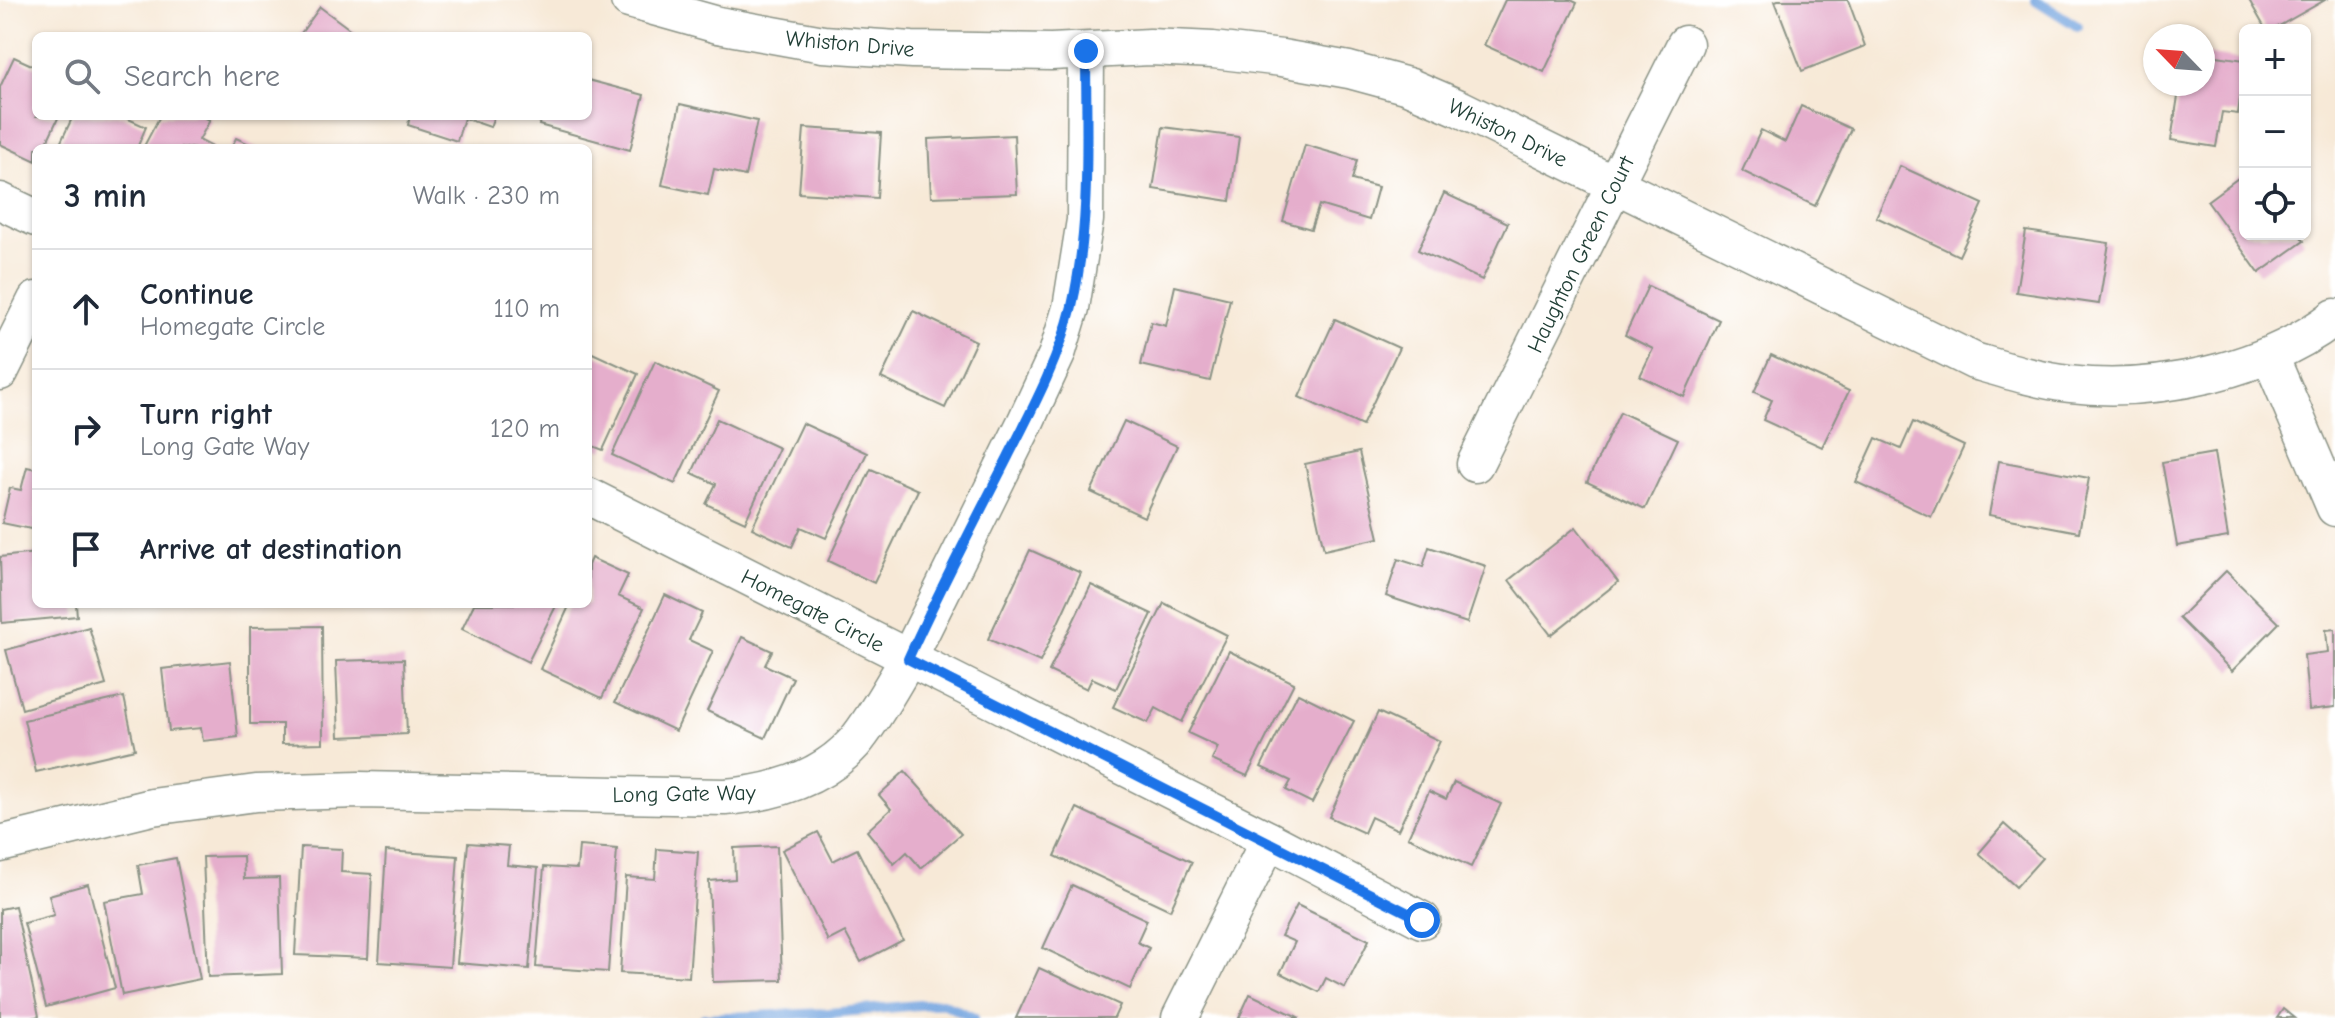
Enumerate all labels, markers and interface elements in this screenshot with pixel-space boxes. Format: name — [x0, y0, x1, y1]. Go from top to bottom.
north arrow — [2143, 24, 2215, 96]
map controls — [2239, 24, 2311, 240]
button: + — [2239, 24, 2311, 96]
street label: Whiston Drive — [784, 25, 915, 63]
search box — [32, 32, 592, 120]
route end — [1068, 33, 1104, 69]
icon: search — [60, 54, 104, 98]
text: Search here — [124, 59, 280, 94]
street label: Whiston Drive — [1444, 93, 1571, 173]
button: − — [2239, 96, 2311, 168]
street label: Haughton Green Court — [1522, 151, 1640, 357]
button: locate — [2239, 168, 2311, 240]
text: 3 min — [64, 176, 147, 216]
text: Walk · 230 m — [413, 181, 560, 211]
text: Continue — [140, 277, 254, 312]
icon: ahead — [64, 287, 108, 331]
text: 110 m — [493, 294, 560, 324]
text: Homegate Circle — [140, 312, 325, 342]
text: Turn right — [140, 397, 272, 432]
icon: right — [64, 407, 108, 451]
text: 120 m — [490, 414, 560, 444]
text: Long Gate Way — [140, 432, 309, 462]
icon: arrive — [64, 527, 108, 571]
text: Arrive at destination — [140, 532, 402, 567]
street label: Homegate Circle — [737, 564, 888, 658]
street label: Long Gate Way — [612, 780, 756, 808]
route start — [1404, 902, 1440, 938]

